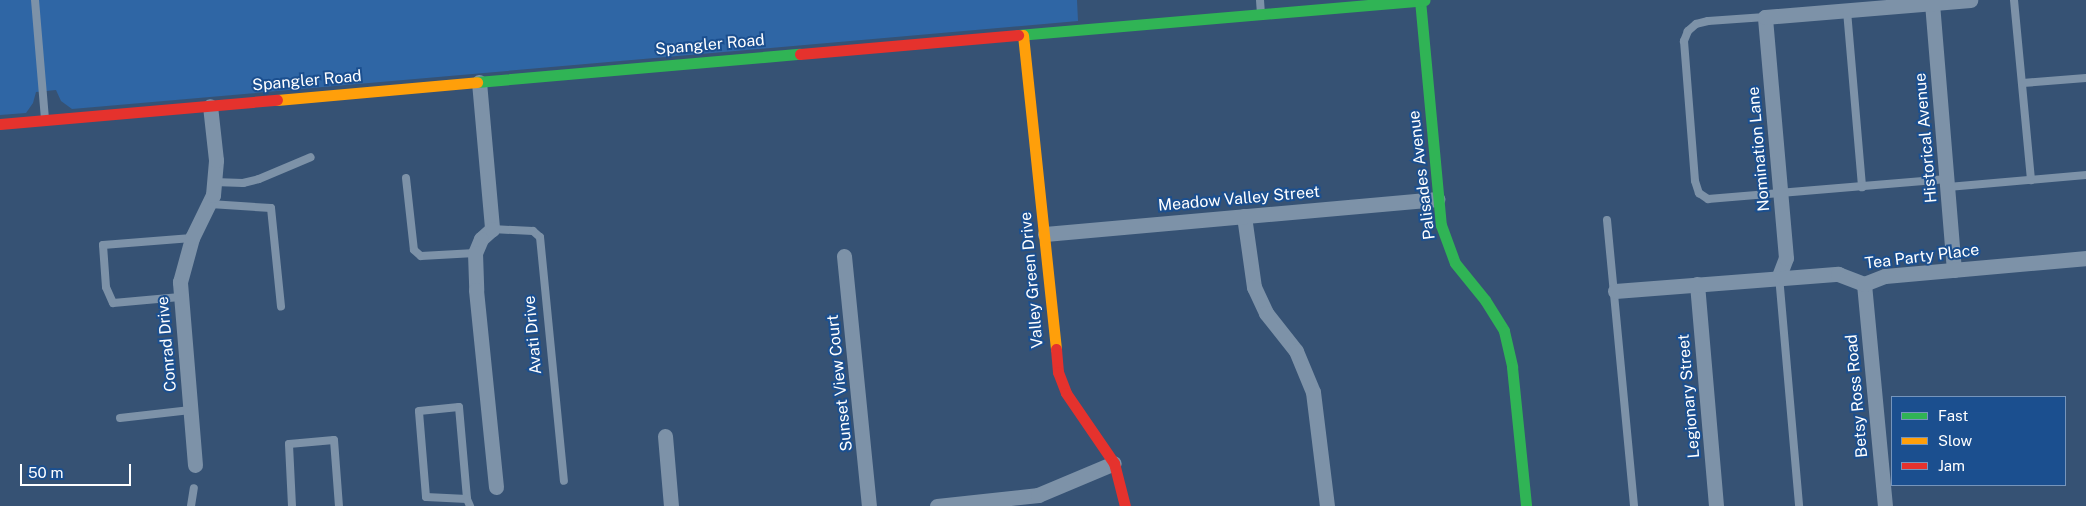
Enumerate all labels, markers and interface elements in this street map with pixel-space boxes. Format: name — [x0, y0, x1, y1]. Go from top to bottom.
street label: Spangler Road — [655, 31, 765, 59]
street label: Spangler Road — [252, 67, 362, 95]
street label: Historical Avenue — [1911, 72, 1941, 204]
street label: Nomination Lane — [1744, 86, 1774, 212]
street label: Palisades Avenue — [1405, 109, 1439, 241]
street label: Meadow Valley Street — [1157, 182, 1321, 216]
street label: Valley Green Drive — [1016, 211, 1048, 349]
street label: Tea Party Place — [1864, 240, 1980, 274]
street label: Conrad Drive — [153, 295, 181, 393]
street label: Avati Drive — [520, 295, 546, 375]
street label: Sunset View Court — [823, 313, 857, 453]
street label: Legionary Street — [1674, 333, 1704, 459]
street label: Betsy Ross Road — [1842, 334, 1872, 458]
legend — [1891, 396, 2066, 486]
text: Fast — [1938, 407, 1968, 424]
text: Slow — [1938, 432, 1972, 449]
scale bar — [22, 454, 134, 486]
text: Jam — [1938, 457, 1965, 474]
text: 50 m — [28, 464, 63, 481]

